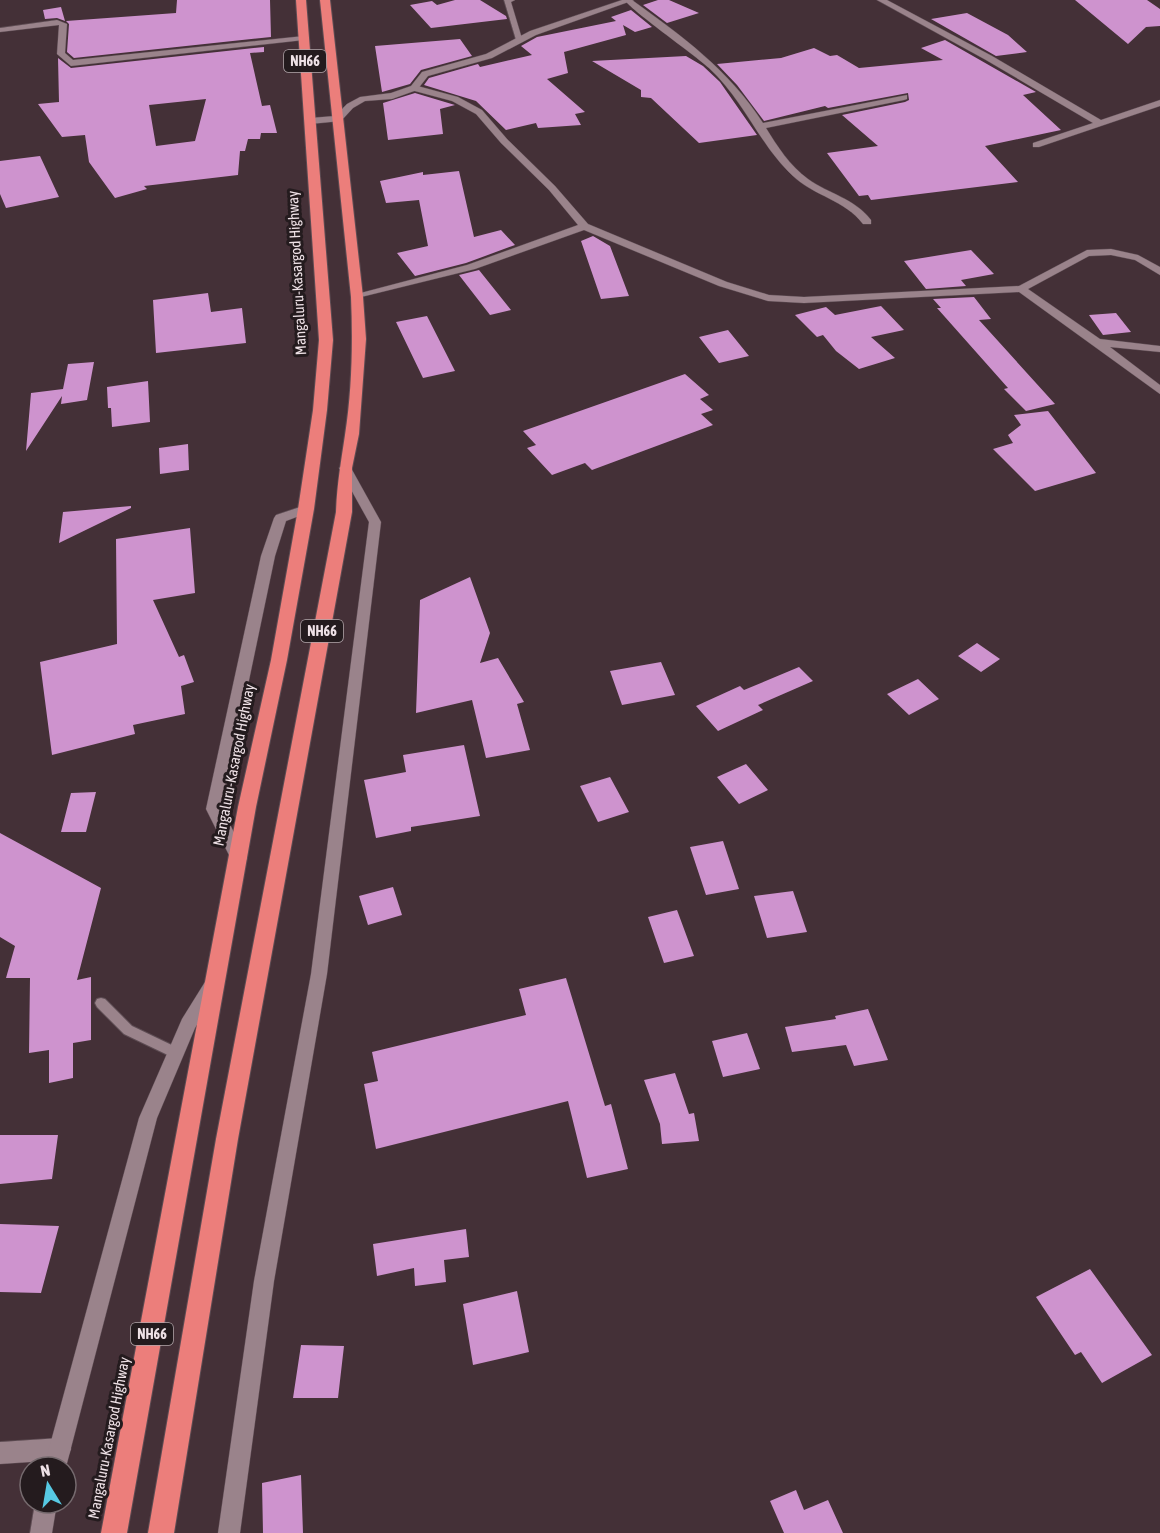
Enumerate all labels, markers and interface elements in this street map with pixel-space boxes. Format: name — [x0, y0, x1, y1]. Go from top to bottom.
road number: NH66 — [284, 50, 326, 72]
street label: Mangaluru-Kasargod Highway — [284, 190, 309, 356]
road number: NH66 — [301, 620, 343, 642]
street label: Mangaluru-Kasargod Highway — [209, 683, 258, 847]
road number: NH66 — [131, 1323, 173, 1345]
street label: Mangaluru-Kasargod Highway — [84, 1356, 133, 1520]
north arrow — [18, 1455, 78, 1515]
text: N — [39, 1461, 51, 1480]

